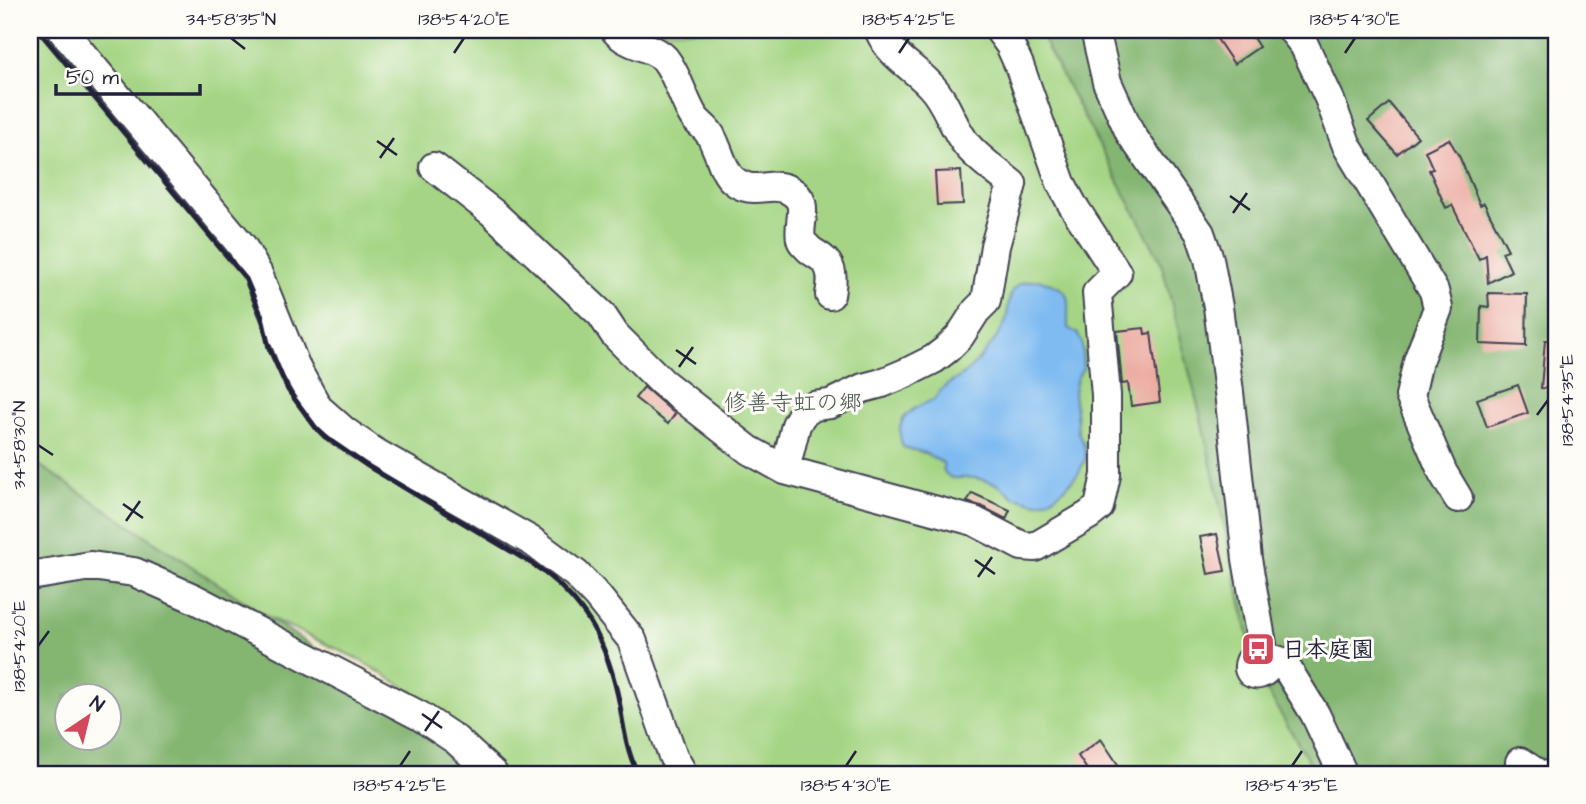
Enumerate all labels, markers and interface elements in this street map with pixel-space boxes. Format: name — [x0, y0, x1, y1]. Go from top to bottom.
text: 34°58'35"N — [186, 7, 276, 32]
text: 138°54'20"E — [418, 7, 510, 32]
text: 138°54'25"E — [863, 7, 956, 32]
text: 138°54'30"E — [1310, 7, 1401, 32]
scale bar — [56, 52, 200, 96]
text: 50 m — [66, 63, 120, 92]
text: 138°54'35"E — [1555, 354, 1580, 446]
park label: 修善寺虹の郷 — [724, 387, 862, 419]
text: 34°58'30"N — [7, 401, 32, 489]
text: 138°54'20"E — [7, 600, 32, 692]
bus stop icon: 日本庭園 — [1239, 630, 1277, 668]
place label: 日本庭園 — [1282, 634, 1374, 666]
north arrow — [52, 682, 122, 752]
text: N — [84, 690, 110, 719]
text: 138°54'25"E — [354, 773, 447, 798]
text: 138°54'30"E — [801, 773, 892, 798]
text: 138°54'35"E — [1246, 773, 1338, 798]

